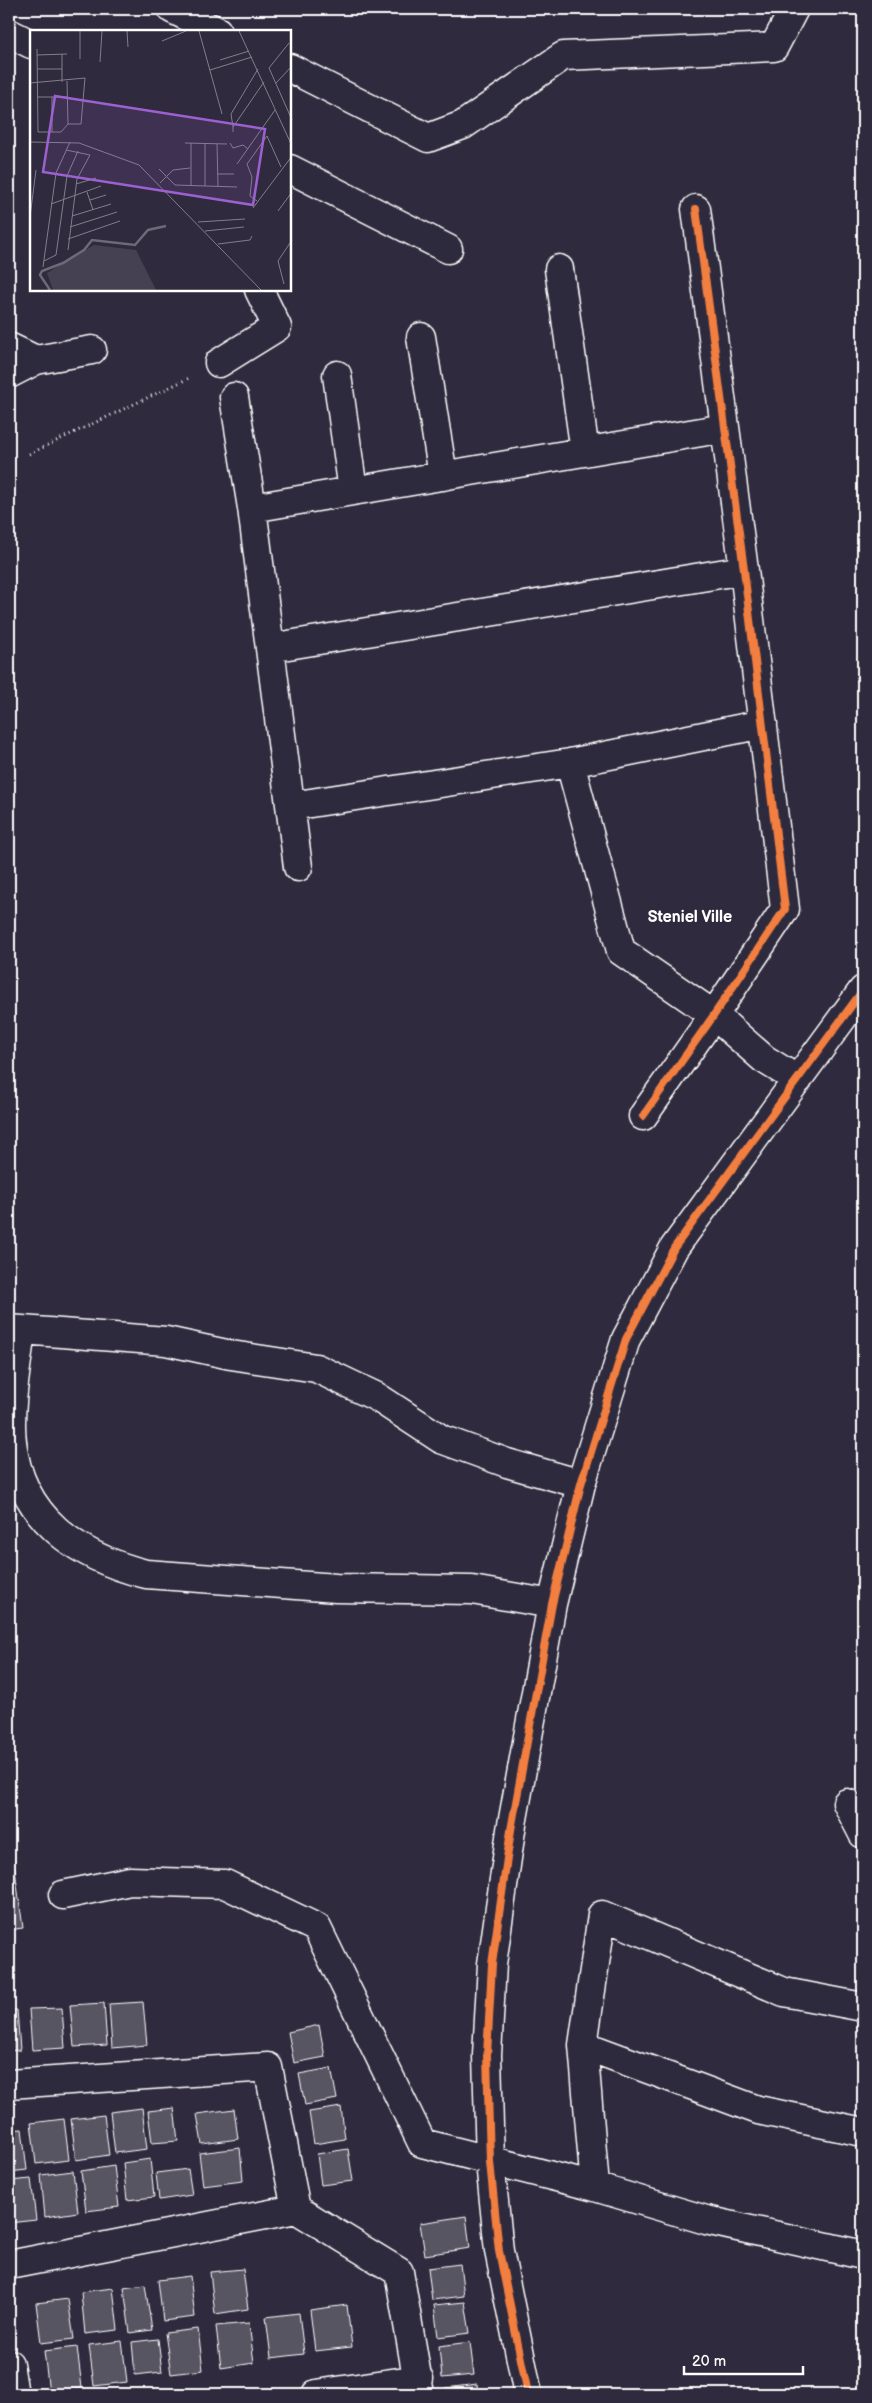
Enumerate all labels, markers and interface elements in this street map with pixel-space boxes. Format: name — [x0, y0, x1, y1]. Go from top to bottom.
inset map — [30, 30, 291, 291]
district label: Steniel Ville — [648, 908, 732, 927]
scale bar — [684, 2343, 803, 2375]
text: 20 m — [692, 2352, 726, 2371]

